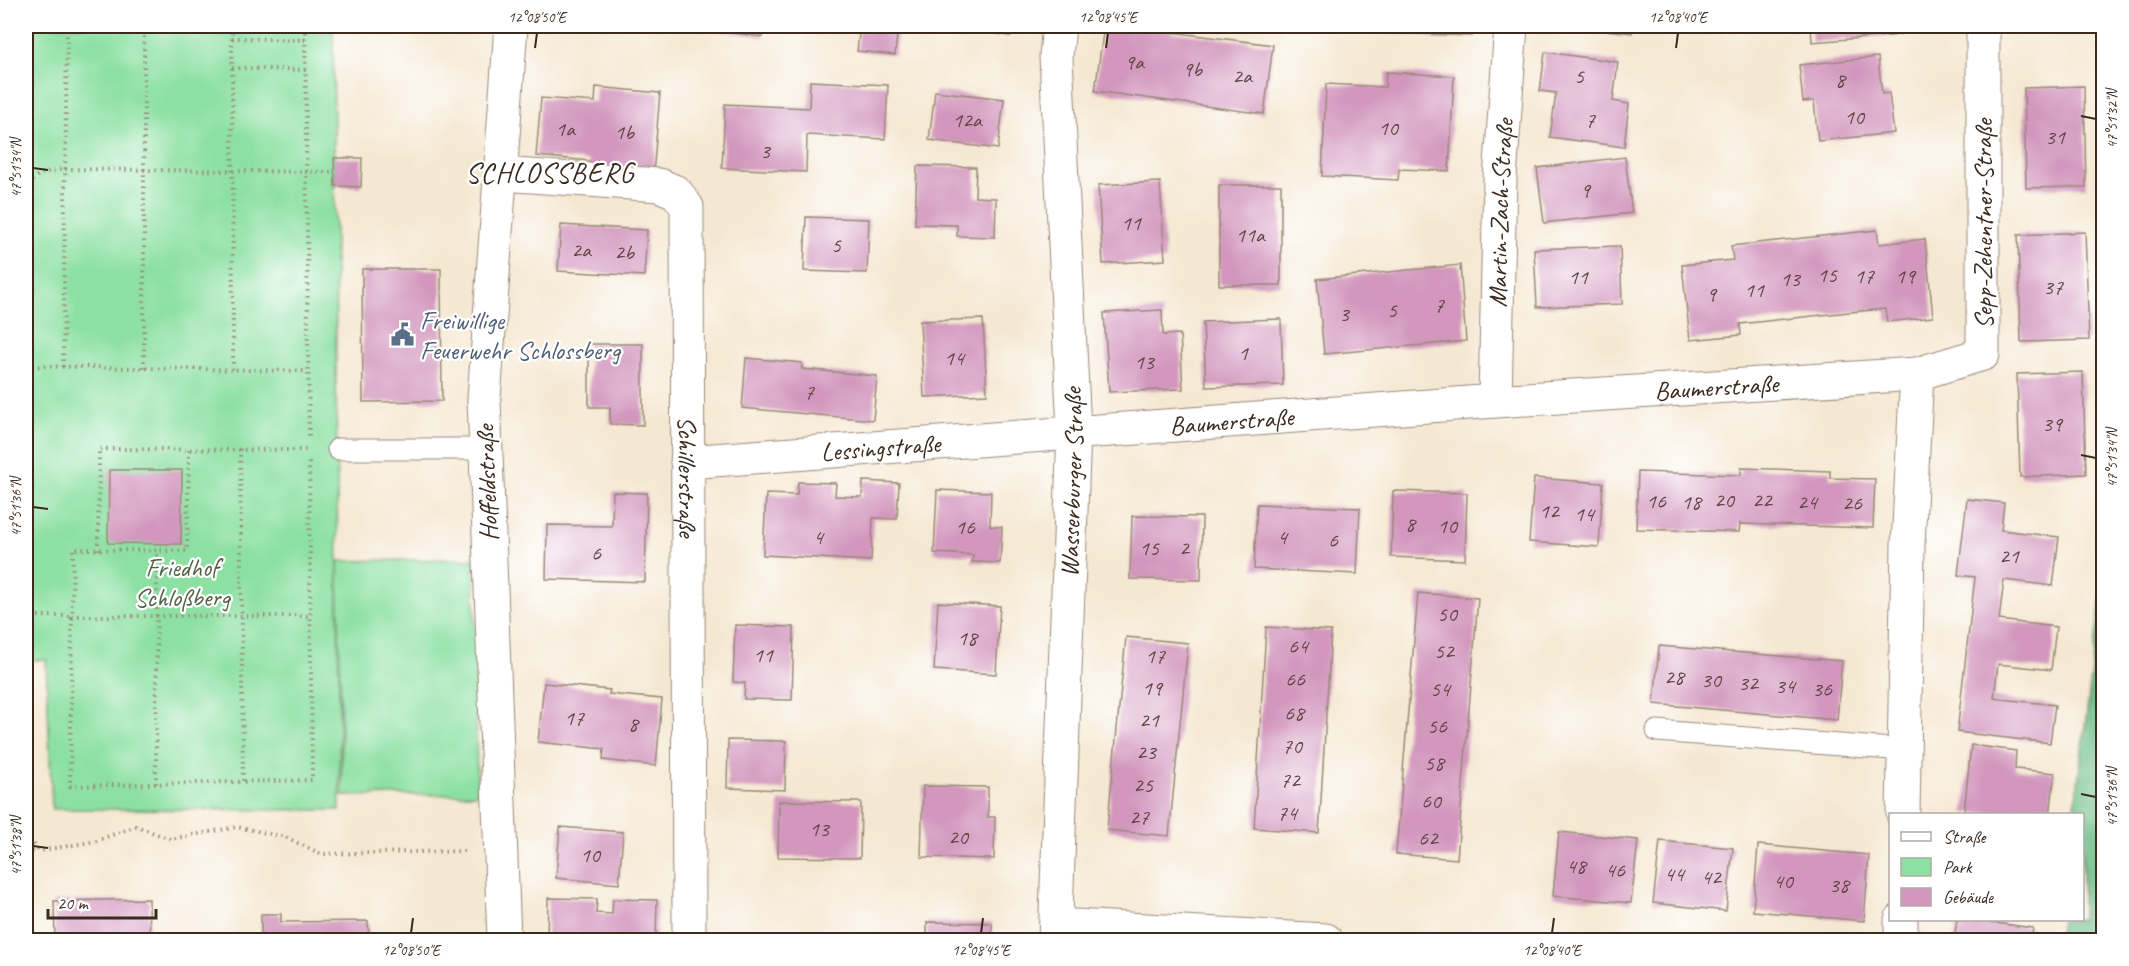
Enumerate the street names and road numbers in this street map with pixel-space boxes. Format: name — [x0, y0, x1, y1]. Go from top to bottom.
street label: Martin-Zach-Straße — [1481, 115, 1521, 308]
street label: Sepp-Zehentner-Straße — [1967, 117, 2000, 329]
street label: Baumerstraße — [1653, 366, 1782, 407]
street label: Wasserburger Straße — [1052, 384, 1091, 577]
street label: Baumerstraße — [1168, 400, 1297, 442]
street label: Schillerstraße — [671, 416, 704, 540]
street label: Hoffeldstraße — [468, 422, 506, 542]
street label: Lessingstraße — [820, 426, 944, 468]

